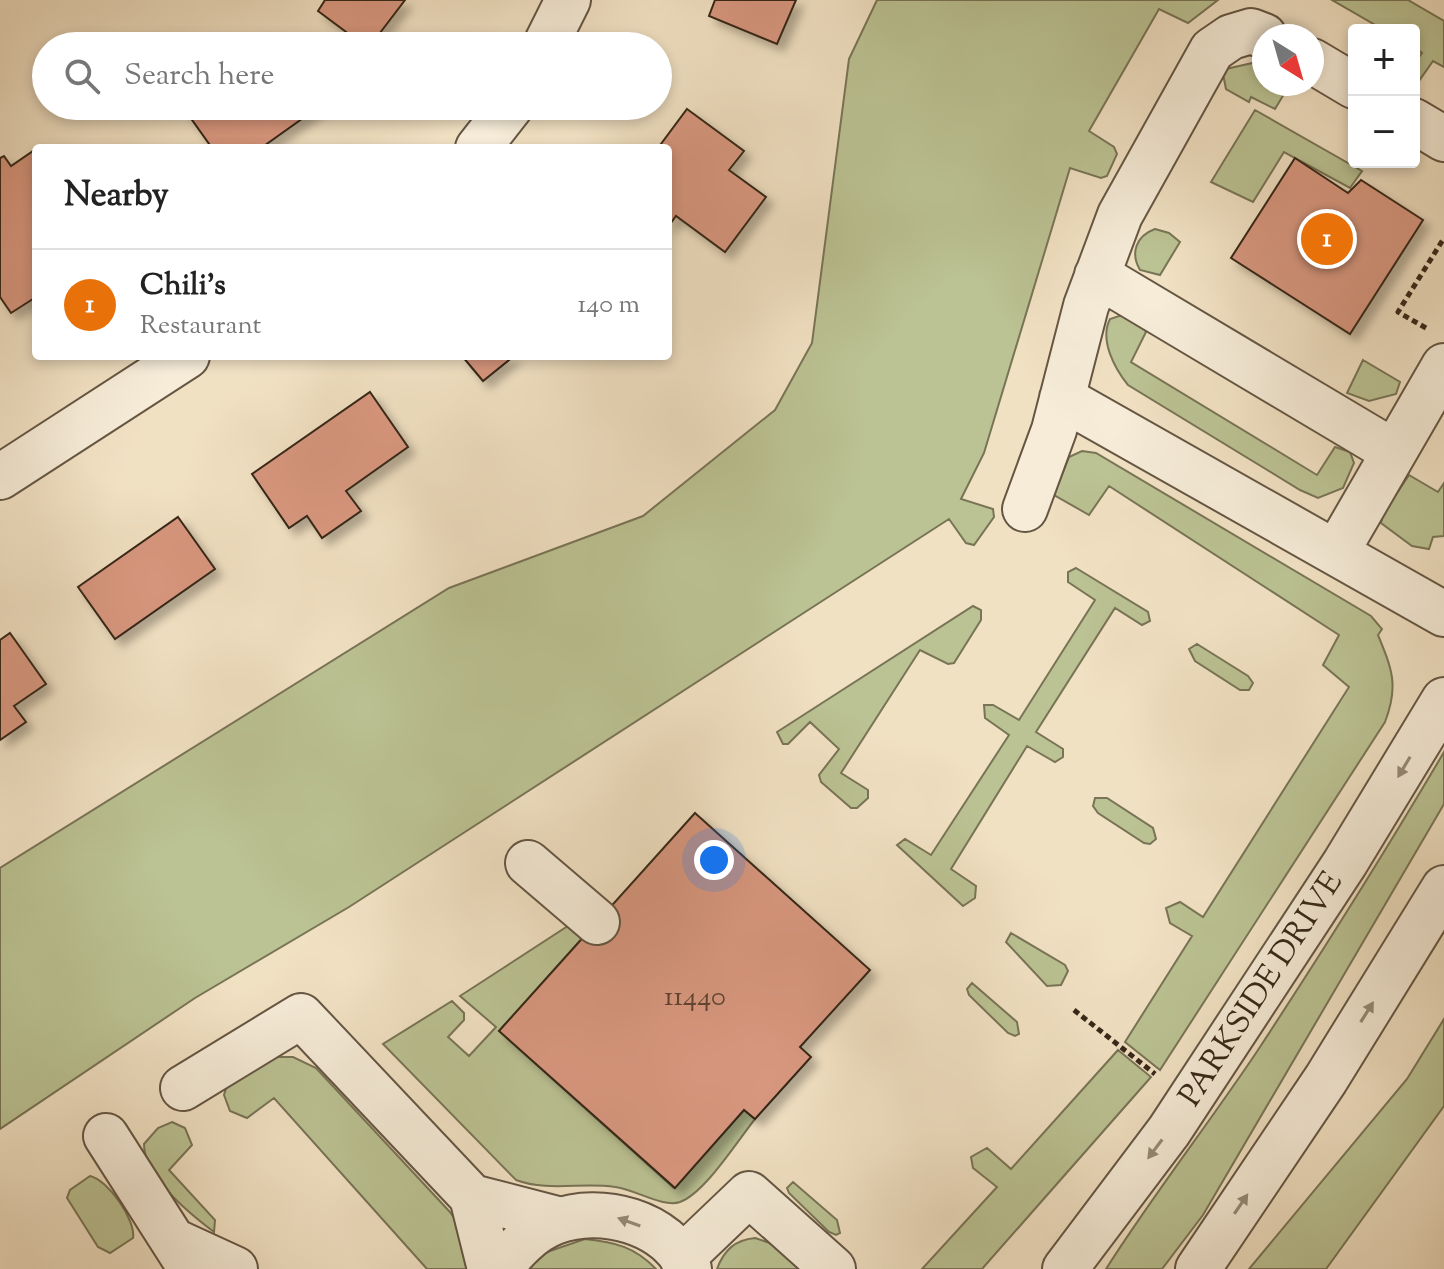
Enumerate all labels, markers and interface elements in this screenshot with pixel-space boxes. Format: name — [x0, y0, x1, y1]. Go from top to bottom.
north arrow — [1252, 24, 1324, 96]
map controls — [1348, 24, 1420, 168]
button: + — [1348, 24, 1420, 96]
search box — [32, 32, 672, 120]
icon: search — [60, 54, 104, 98]
text: Search here — [124, 55, 274, 98]
button: − — [1348, 96, 1420, 168]
text: Nearby — [64, 172, 169, 221]
pin: 1 — [1301, 209, 1353, 269]
text: Chili's — [140, 265, 226, 308]
text: 1 — [86, 287, 94, 324]
text: 140 m — [577, 287, 640, 324]
text: Restaurant — [140, 308, 261, 345]
one-way arrow — [1397, 756, 1411, 778]
your location — [694, 840, 734, 880]
street label: PARKSIDE DRIVE — [1169, 864, 1355, 1116]
house number: 11440 — [664, 978, 726, 1018]
one-way arrow — [1360, 1001, 1374, 1023]
one-way arrow — [1148, 1139, 1164, 1160]
one-way arrow — [1233, 1194, 1248, 1215]
one-way arrow — [617, 1215, 641, 1228]

